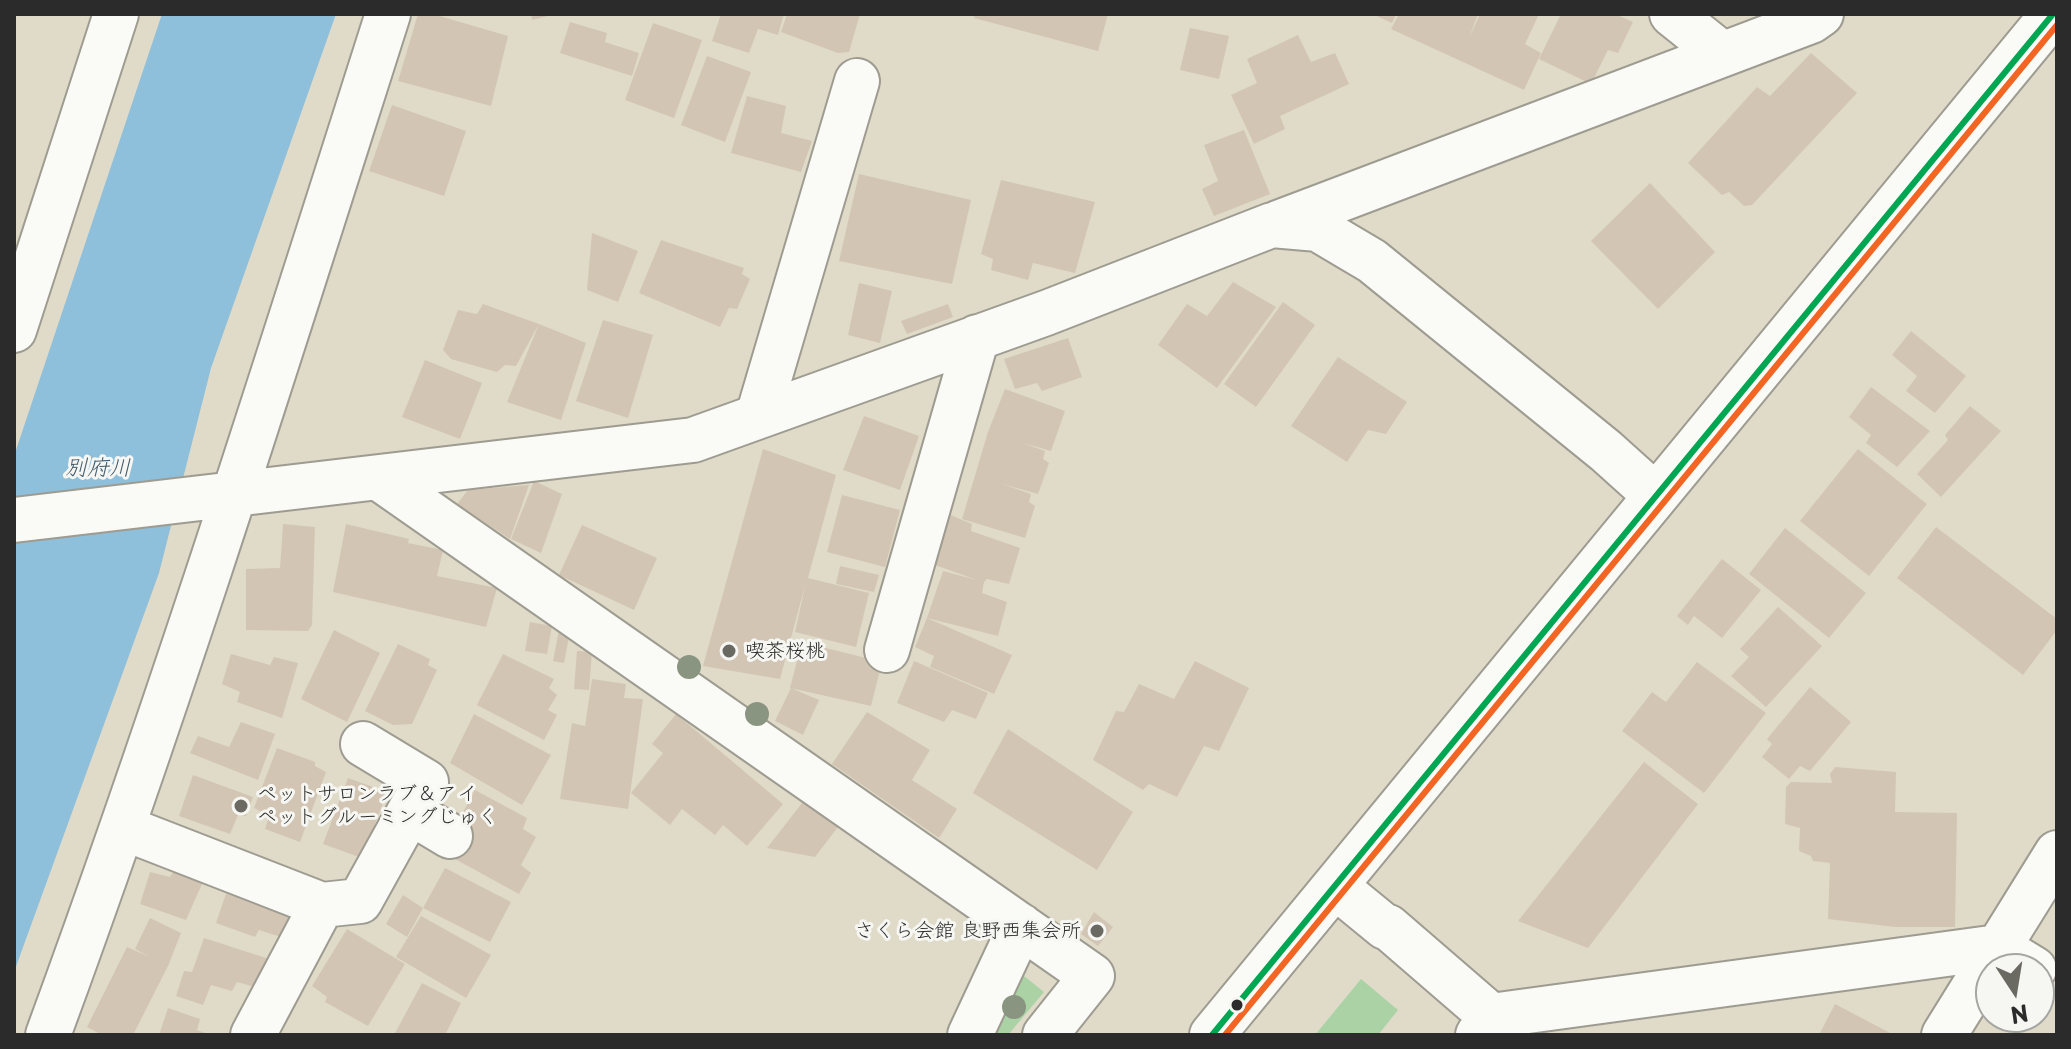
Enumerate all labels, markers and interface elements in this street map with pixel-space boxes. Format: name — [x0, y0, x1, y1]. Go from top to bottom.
water label: 別府川 — [65, 456, 131, 482]
place label: 喫茶桜桃 — [745, 639, 825, 663]
marker: 喫茶桜桃 — [720, 642, 738, 660]
place label: ペットサロンラブ＆アイ ペットグルーミングじゅく — [257, 782, 498, 829]
marker: ペットサロンラブ＆アイ ペットグルーミングじゅく — [232, 797, 250, 815]
place label: さくら会館 良野西集会所 — [855, 919, 1081, 943]
marker: さくら会館 良野西集会所 — [1088, 922, 1106, 940]
north arrow — [1975, 953, 2055, 1033]
unlabelled marker — [1229, 997, 1245, 1013]
text: N — [2008, 997, 2032, 1033]

